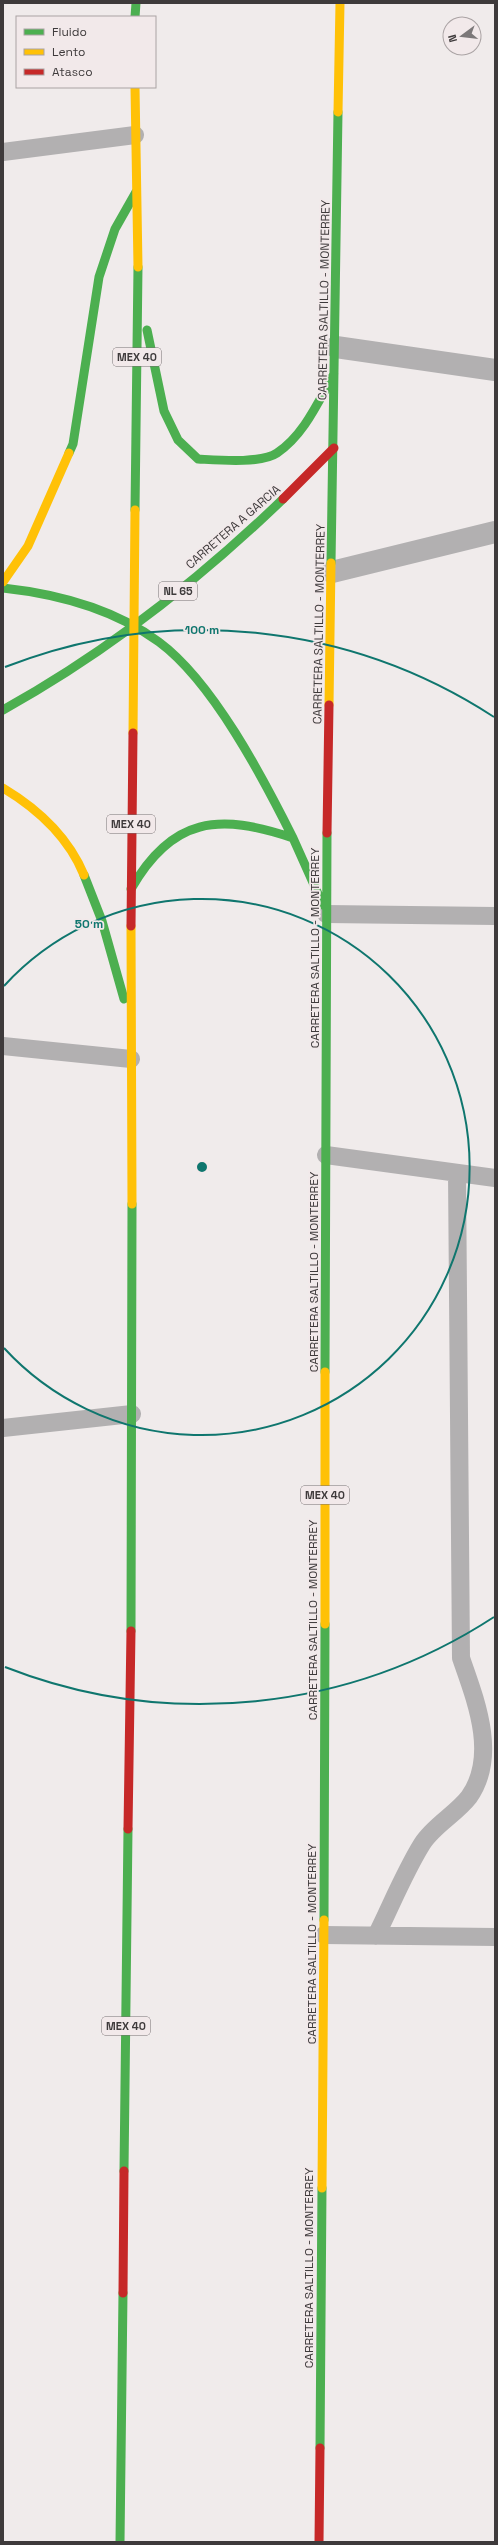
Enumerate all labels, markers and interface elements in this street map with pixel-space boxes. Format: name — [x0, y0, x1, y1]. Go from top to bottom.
legend — [16, 16, 156, 88]
north arrow — [442, 16, 482, 56]
text: Fluido — [52, 24, 87, 40]
text: N — [445, 33, 460, 44]
text: Lento — [52, 44, 86, 60]
text: Atasco — [52, 64, 93, 80]
street label: CARRETERA SALTILLO - MONTERREY — [314, 199, 334, 400]
road number: MEX 40 — [113, 348, 161, 366]
street label: CARRETERA A GARCIA — [182, 481, 284, 573]
street label: CARRETERA SALTILLO - MONTERREY — [309, 523, 329, 724]
road number: NL 65 — [159, 582, 197, 600]
text: 100 m — [185, 622, 219, 638]
road number: MEX 40 — [107, 815, 155, 833]
street label: CARRETERA SALTILLO - MONTERREY — [307, 847, 323, 1048]
text: 50 m — [75, 916, 103, 932]
centre of rings — [195, 1160, 209, 1174]
street label: CARRETERA SALTILLO - MONTERREY — [306, 1171, 322, 1372]
road number: MEX 40 — [301, 1486, 349, 1504]
street label: CARRETERA SALTILLO - MONTERREY — [305, 1519, 321, 1720]
street label: CARRETERA SALTILLO - MONTERREY — [304, 1843, 320, 2044]
road number: MEX 40 — [102, 2017, 150, 2035]
street label: CARRETERA SALTILLO - MONTERREY — [301, 2167, 317, 2368]

